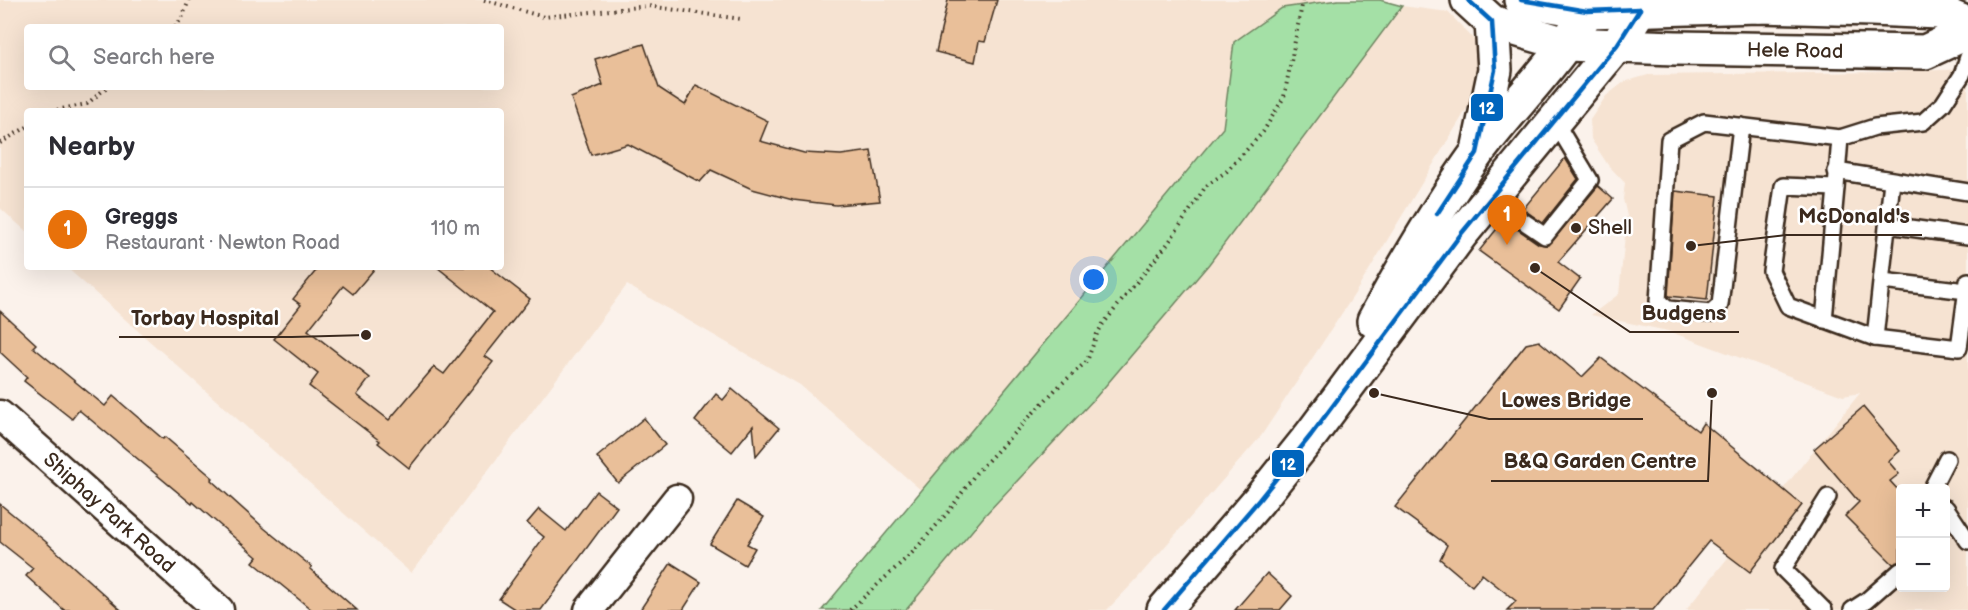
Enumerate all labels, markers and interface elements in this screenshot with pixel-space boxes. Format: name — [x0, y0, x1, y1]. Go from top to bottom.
search box — [24, 24, 504, 90]
street label: Hele Road — [1747, 38, 1843, 64]
icon: search — [45, 41, 78, 74]
text: Search here — [93, 44, 215, 71]
line badge: 12 — [1470, 93, 1504, 122]
text: 12 — [1479, 100, 1496, 119]
text: Nearby — [48, 132, 135, 163]
pin: 1 — [1488, 196, 1526, 245]
callout: McDonald's — [1786, 196, 1922, 235]
text: Greggs — [105, 204, 178, 231]
text: McDonald's — [1798, 204, 1910, 229]
place label: Shell — [1588, 216, 1632, 240]
text: 1 — [63, 217, 72, 241]
text: 110 m — [431, 217, 480, 241]
marker: Shell — [1569, 221, 1583, 235]
text: Restaurant · Newton Road — [105, 231, 340, 255]
your location — [1079, 265, 1108, 294]
callout: Budgens — [1630, 293, 1739, 332]
callout: Torbay Hospital — [119, 298, 292, 337]
text: Budgens — [1642, 301, 1726, 326]
text: Torbay Hospital — [131, 306, 279, 331]
callout: Lowes Bridge — [1489, 380, 1643, 419]
text: Lowes Bridge — [1501, 388, 1631, 413]
callout: B&Q Garden Centre — [1491, 442, 1708, 481]
street label: Shiphay Park Road — [38, 448, 180, 578]
line badge: 12 — [1271, 449, 1305, 478]
text: B&Q Garden Centre — [1503, 449, 1697, 474]
text: 12 — [1280, 456, 1297, 475]
map controls — [1896, 484, 1950, 592]
button: + — [1896, 484, 1950, 538]
button: − — [1896, 538, 1950, 592]

